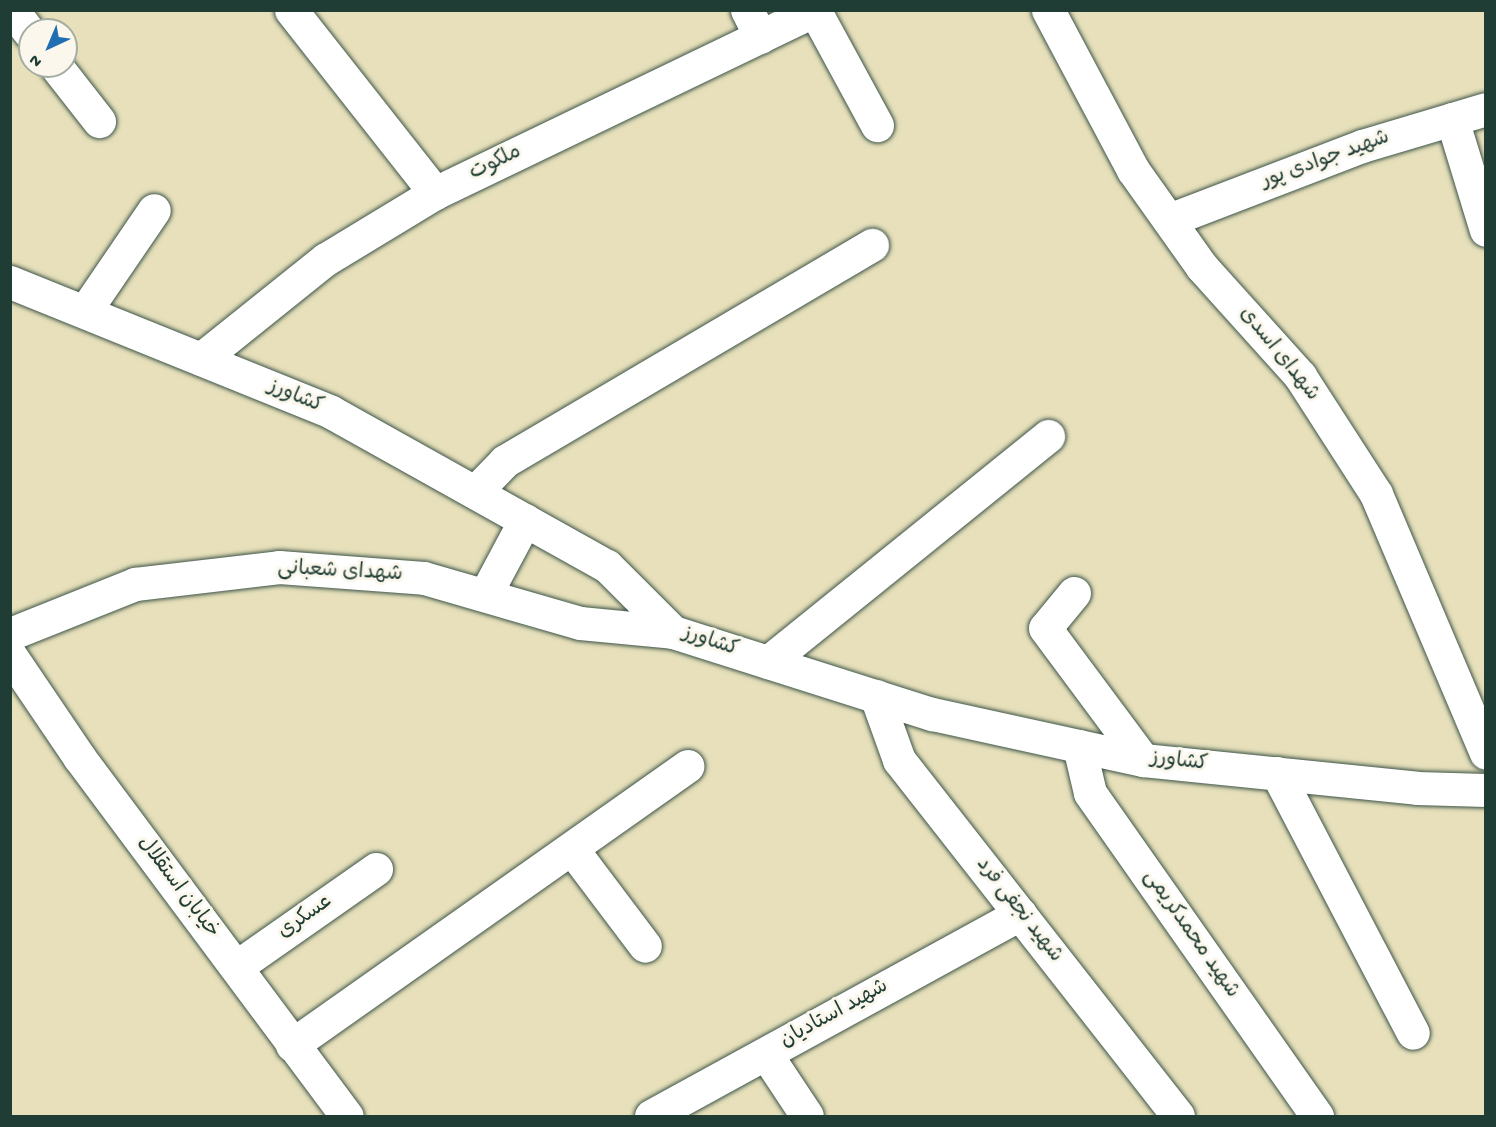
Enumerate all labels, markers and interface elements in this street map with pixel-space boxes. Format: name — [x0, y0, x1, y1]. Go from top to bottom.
north arrow — [18, 18, 78, 78]
text: N — [26, 49, 47, 70]
street label: شهید جوادی پور — [1258, 126, 1394, 196]
street label: ملکوت — [466, 141, 526, 187]
street label: شهدای اسدی — [1232, 303, 1324, 407]
street label: کشاورز — [264, 376, 326, 420]
street label: شهدای شعبانی — [277, 557, 403, 589]
street label: کشاورز — [679, 622, 741, 664]
street label: کشاورز — [1149, 747, 1209, 779]
street label: خیابان استقلال — [130, 832, 224, 944]
street label: شهید نجفی فرد — [969, 853, 1067, 969]
street label: شهید محمدکریمی — [1136, 866, 1244, 1004]
street label: عسکری — [274, 890, 338, 946]
street label: شهید استادیان — [777, 975, 893, 1055]

